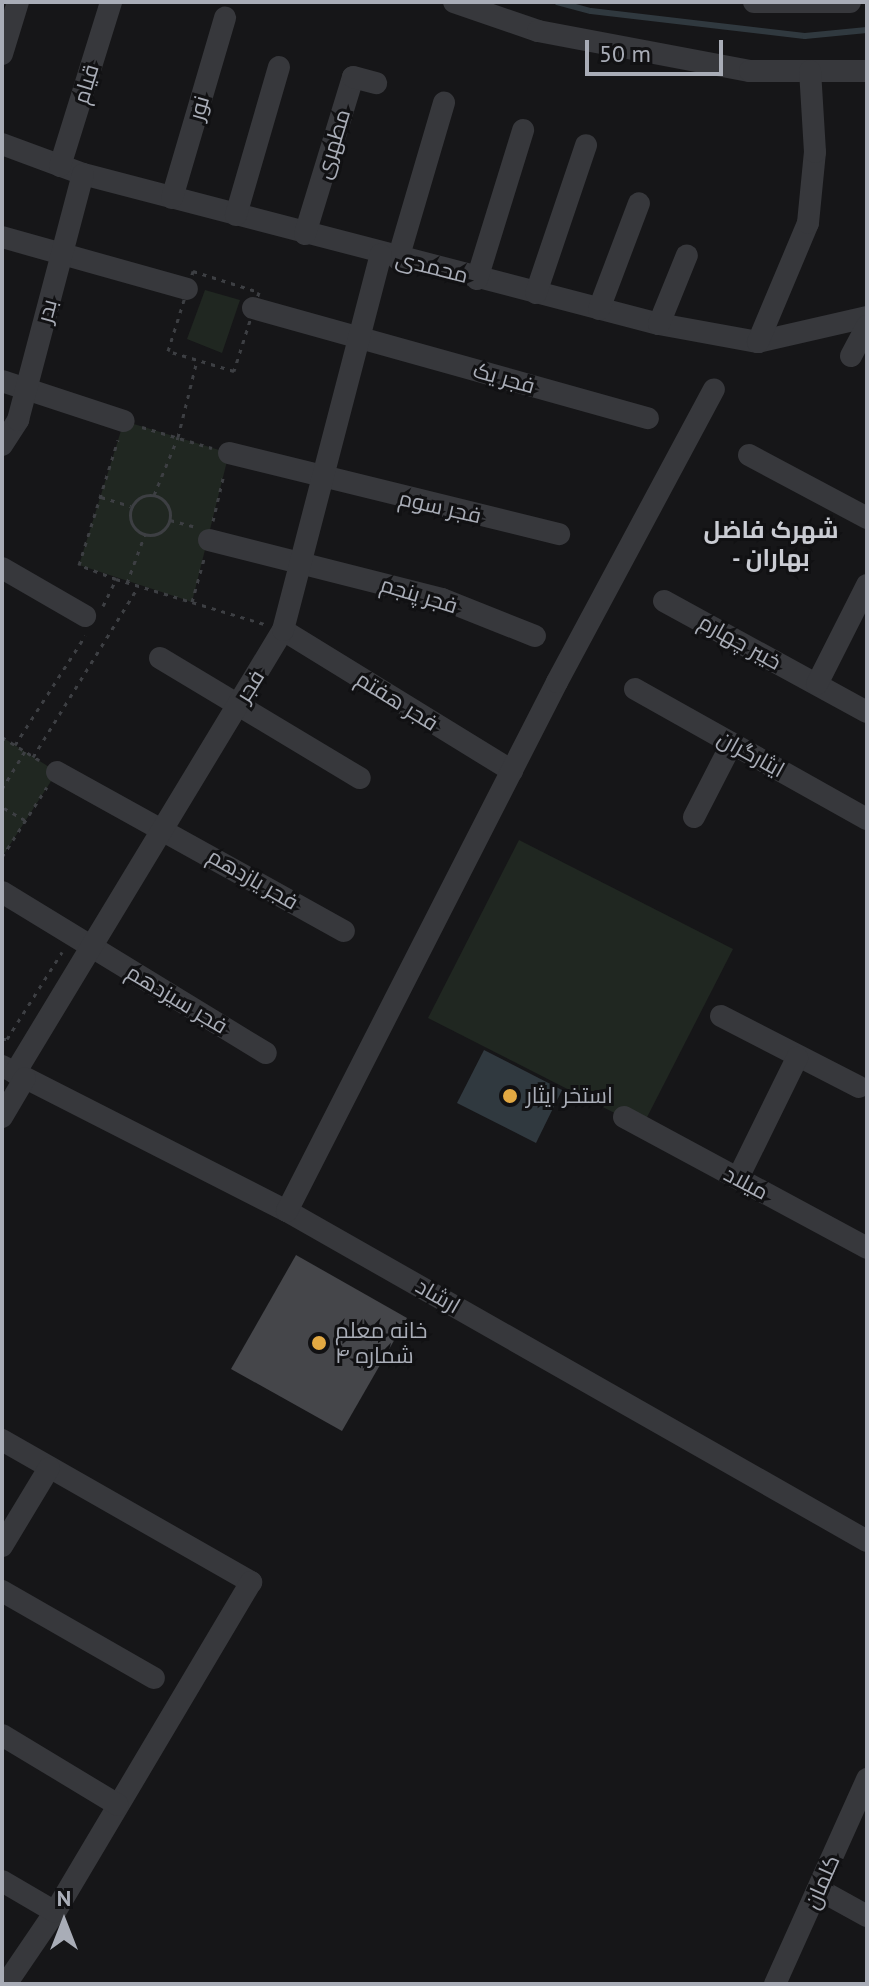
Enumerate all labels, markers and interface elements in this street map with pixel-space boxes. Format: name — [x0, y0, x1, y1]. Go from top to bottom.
scale bar — [589, 24, 727, 74]
text: 50 m — [599, 38, 651, 69]
street label: قیام — [68, 61, 104, 107]
street label: نور — [183, 93, 215, 123]
street label: مطهری — [310, 106, 356, 182]
street label: محمدی — [393, 245, 471, 289]
street label: بدر — [31, 296, 63, 326]
street label: فجر یک — [470, 357, 538, 399]
street label: فجر سوم — [396, 485, 484, 529]
district label: شهرک فاضل - بهاران — [704, 516, 838, 572]
street label: فجر پنجم — [377, 571, 461, 619]
street label: خیبر چهارم — [694, 609, 786, 675]
street label: فجر — [230, 665, 270, 707]
street label: فجر هفتم — [351, 666, 443, 736]
street label: ایثارگران — [713, 725, 789, 783]
street label: فجر یازدهم — [203, 843, 303, 915]
street label: فجر سیزدهم — [122, 959, 232, 1039]
place label: استخر ایثار — [526, 1083, 613, 1109]
marker: استخر ایثار — [501, 1087, 519, 1105]
street label: میلاد — [720, 1161, 772, 1205]
street label: ارشاد — [411, 1273, 465, 1319]
place label: خانه معلم شماره ۴ — [335, 1317, 428, 1368]
marker: خانه معلم شماره ۴ — [310, 1334, 328, 1352]
street label: کلمان — [798, 1851, 846, 1913]
north arrow — [24, 1882, 104, 1962]
text: N — [57, 1884, 71, 1912]

